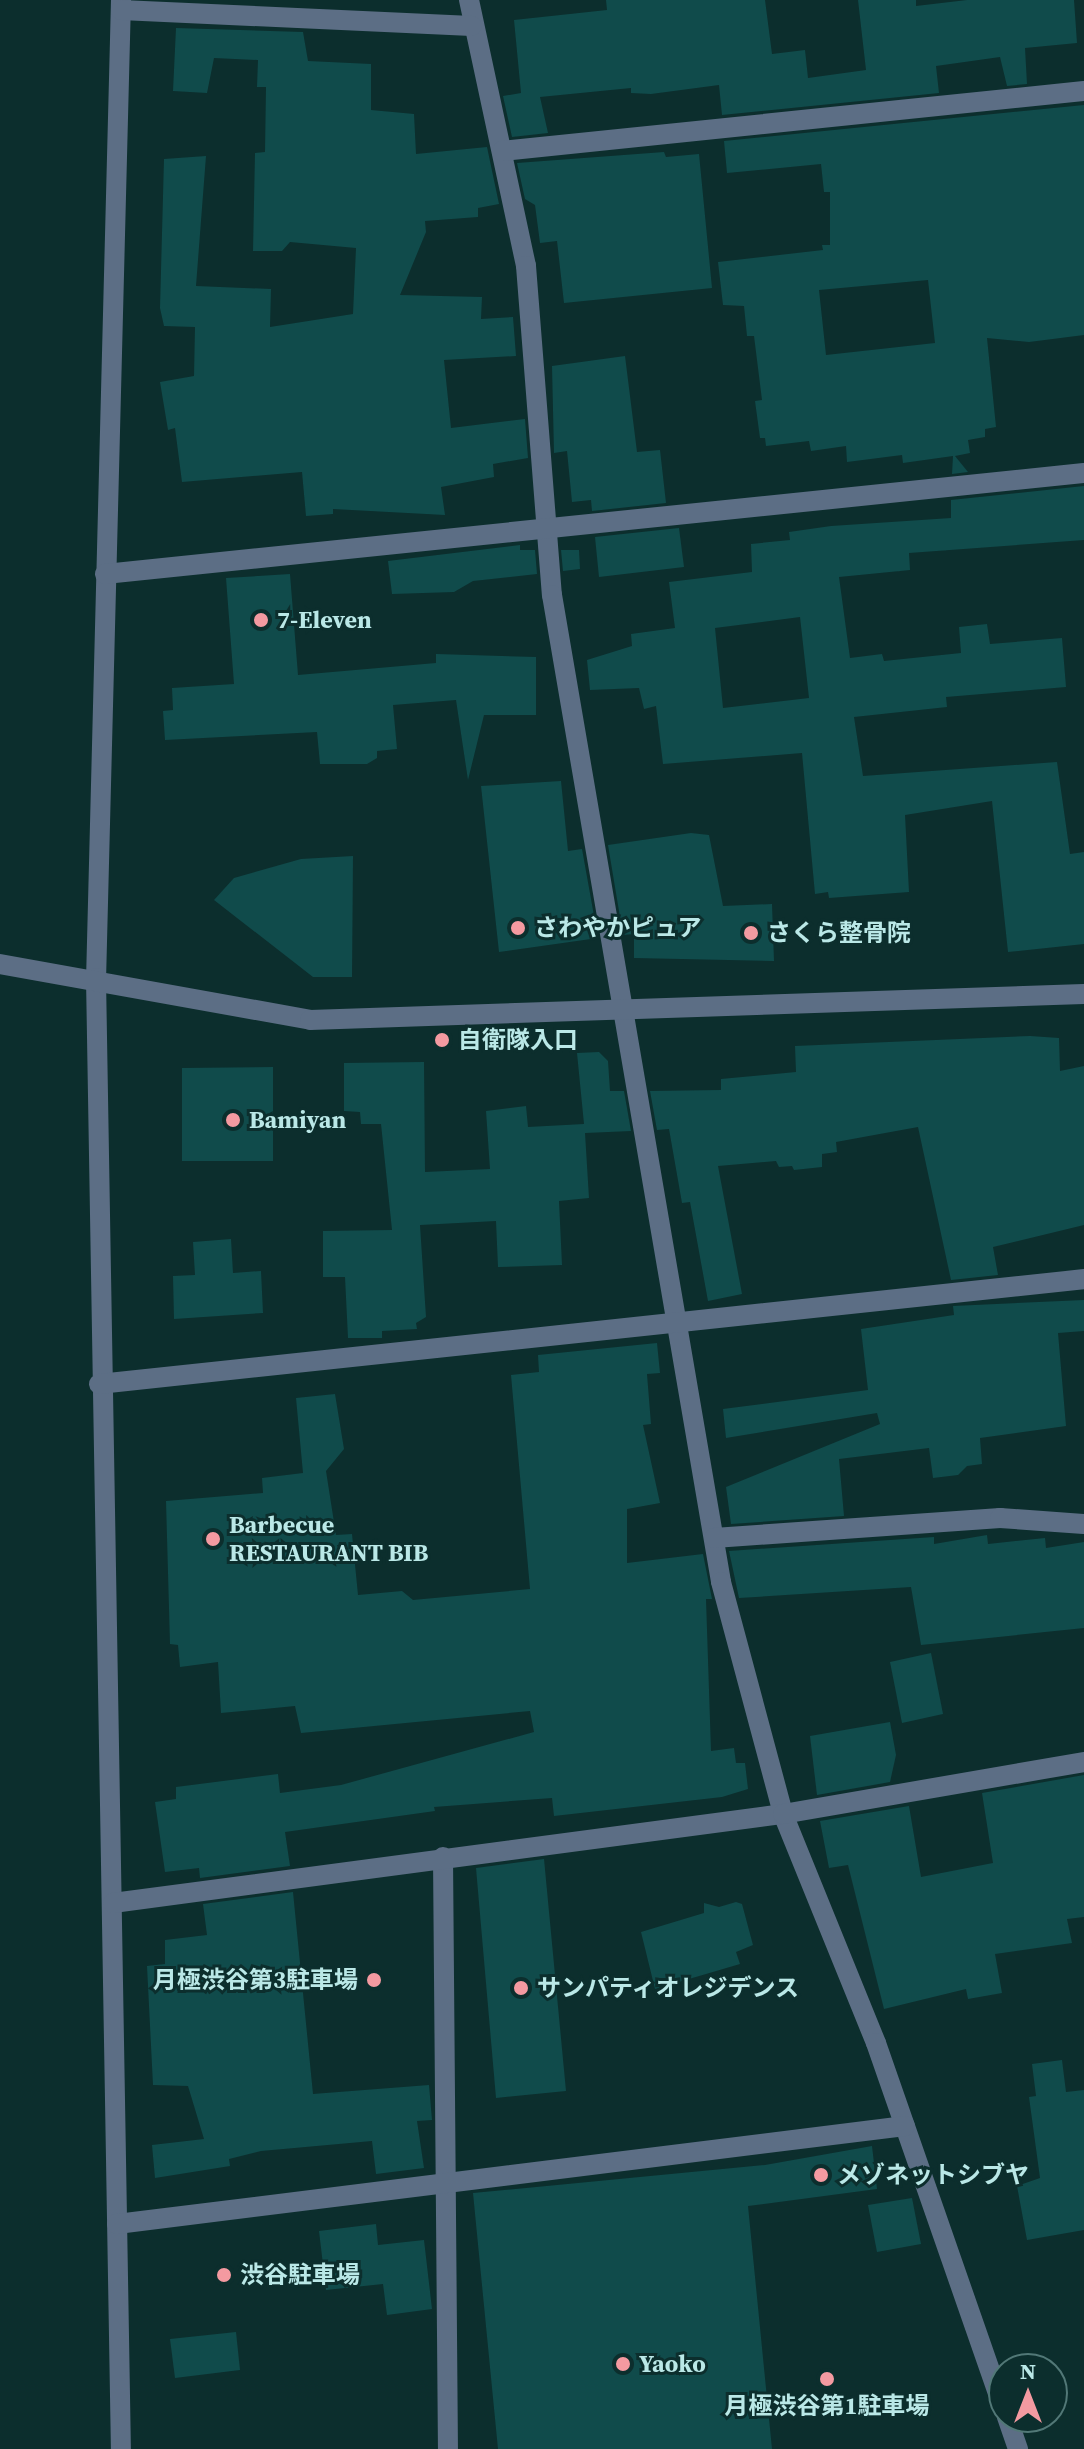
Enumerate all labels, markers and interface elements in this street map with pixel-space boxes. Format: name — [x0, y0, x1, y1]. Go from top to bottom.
place label: 7-Eleven — [277, 606, 372, 634]
marker: 7-Eleven — [252, 611, 270, 629]
place label: さわやかピュア — [534, 914, 702, 942]
marker: さわやかピュア — [509, 919, 527, 937]
place label: さくら整骨院 — [767, 919, 911, 947]
marker: さくら整骨院 — [742, 924, 760, 942]
place label: 自衛隊入口 — [458, 1026, 578, 1054]
marker: 自衛隊入口 — [433, 1031, 451, 1049]
place label: Bamiyan — [249, 1106, 346, 1134]
marker: Bamiyan — [224, 1111, 242, 1129]
place label: Barbecue RESTAURANT BIB — [229, 1511, 428, 1567]
marker: Barbecue RESTAURANT BIB — [204, 1530, 222, 1548]
place label: 月極渋谷第3駐車場 — [153, 1966, 358, 1994]
marker: 月極渋谷第3駐車場 — [365, 1971, 383, 1989]
place label: サンパティオレジデンス — [537, 1974, 801, 2002]
marker: サンパティオレジデンス — [512, 1979, 530, 1997]
place label: メゾネットシブヤ — [837, 2161, 1029, 2189]
marker: メゾネットシブヤ — [812, 2166, 830, 2184]
place label: 渋谷駐車場 — [240, 2261, 360, 2289]
marker: 渋谷駐車場 — [215, 2266, 233, 2284]
place label: Yaoko — [639, 2350, 706, 2378]
north arrow — [988, 2353, 1068, 2433]
marker: Yaoko — [614, 2355, 632, 2373]
text: N — [1020, 2356, 1036, 2386]
marker: 月極渋谷第1駐車場 — [818, 2370, 836, 2388]
place label: 月極渋谷第1駐車場 — [724, 2392, 930, 2420]

